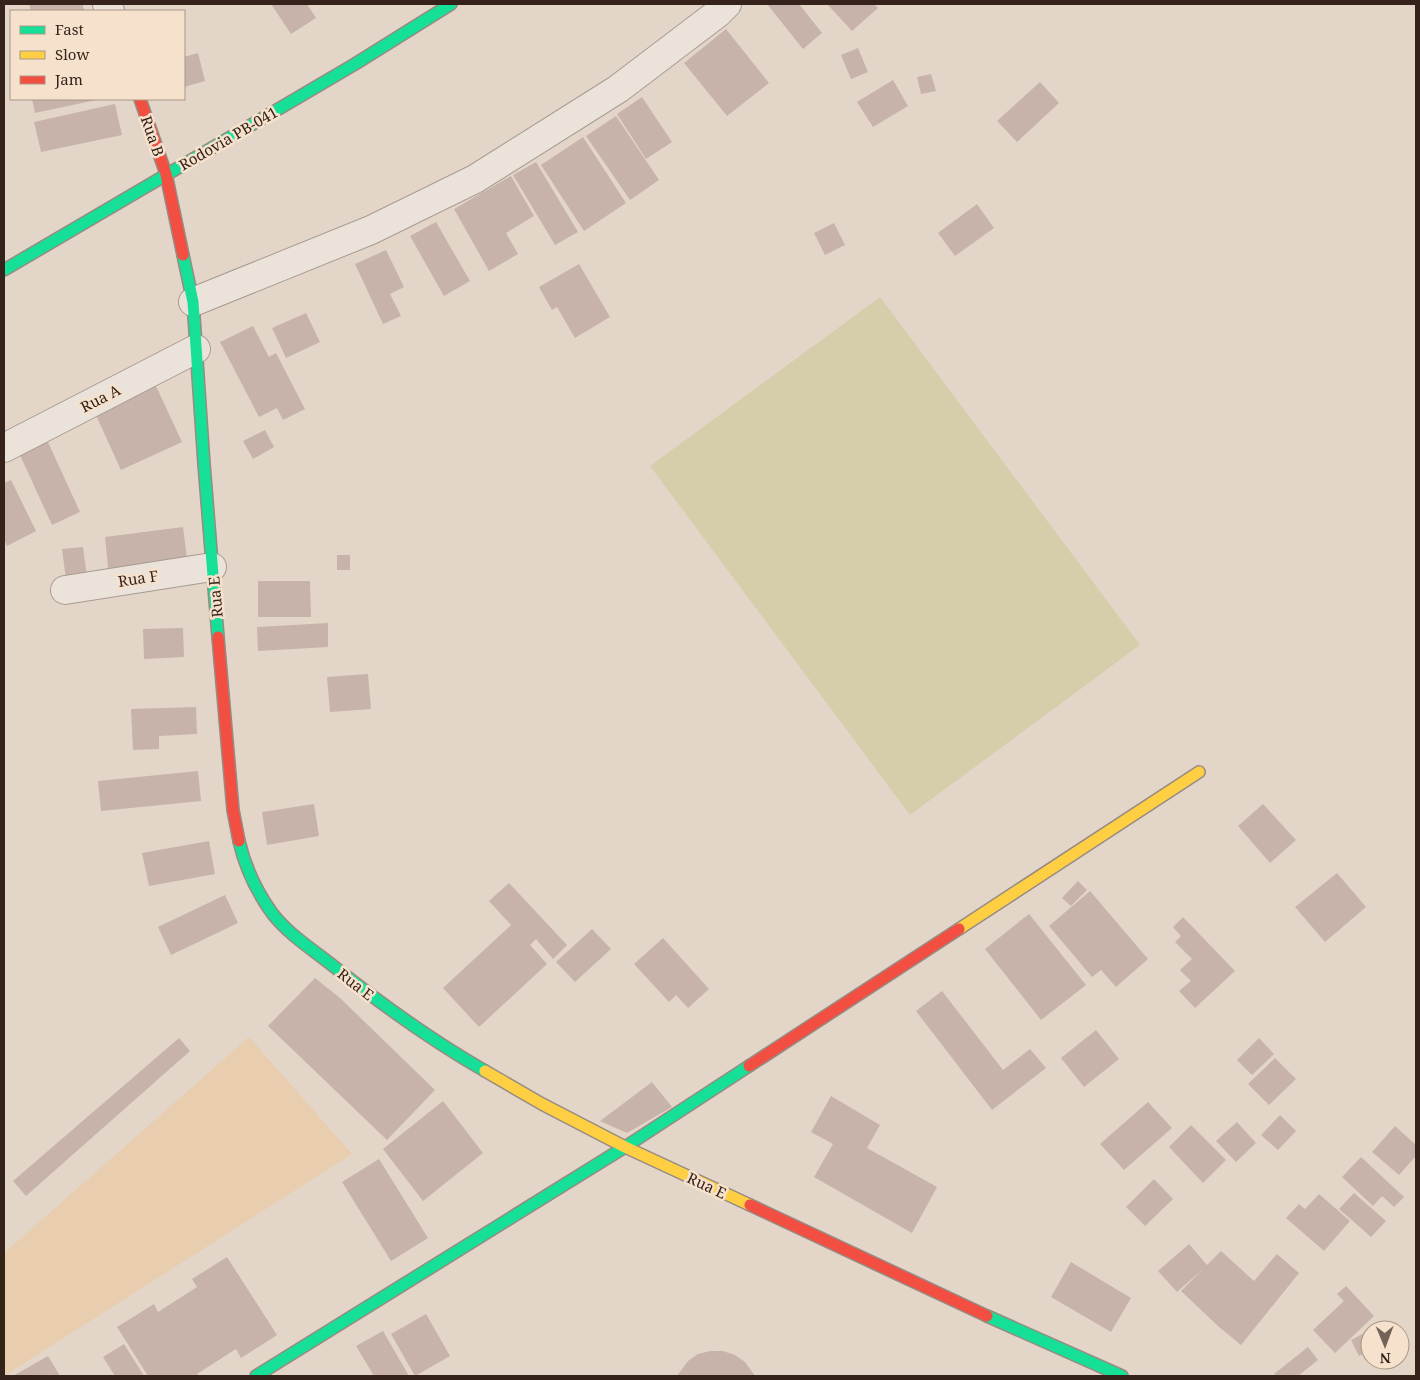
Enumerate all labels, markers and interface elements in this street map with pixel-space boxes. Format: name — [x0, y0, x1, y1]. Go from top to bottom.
legend — [10, 10, 185, 100]
text: Fast — [55, 19, 84, 39]
text: Slow — [55, 44, 89, 64]
text: Jam — [54, 69, 83, 89]
street label: Rodovia PB-041 — [175, 102, 281, 174]
street label: Rua B — [137, 113, 169, 159]
street label: Rua A — [77, 379, 124, 417]
street label: Rua F — [116, 565, 160, 591]
street label: Rua E — [203, 576, 227, 618]
street label: Rua E — [334, 963, 378, 1005]
street label: Rua E — [684, 1167, 730, 1203]
north arrow — [1360, 1320, 1410, 1370]
text: N — [1380, 1349, 1391, 1368]

